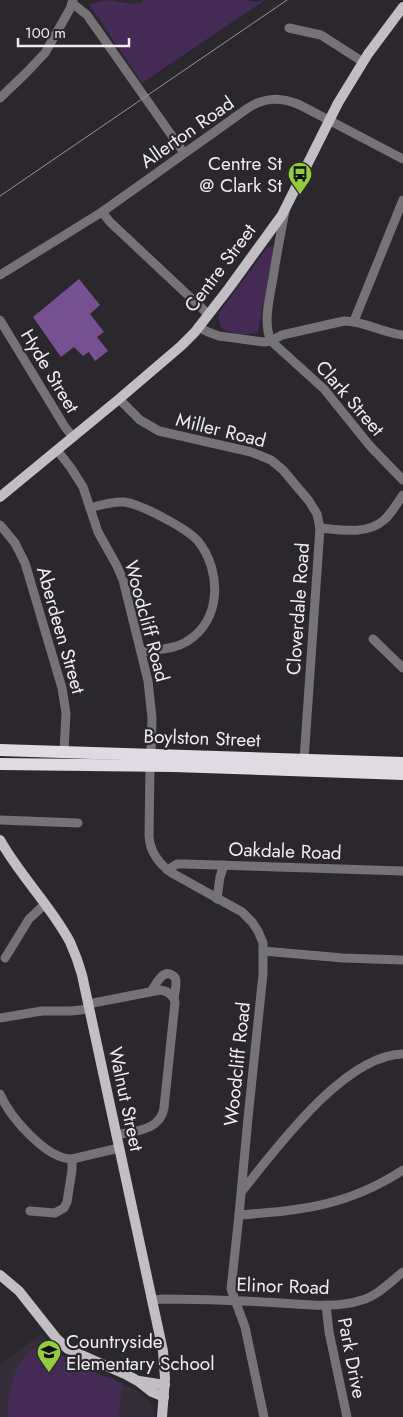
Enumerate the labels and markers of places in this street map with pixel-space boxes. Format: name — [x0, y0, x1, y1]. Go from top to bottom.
place label: Centre St @ Clark St — [200, 150, 282, 199]
bus stop icon: Centre St @ Clark St — [287, 161, 313, 195]
place label: Countryside Elementary School — [66, 1328, 215, 1377]
school or university icon: Countryside Elementary School — [36, 1339, 62, 1373]

